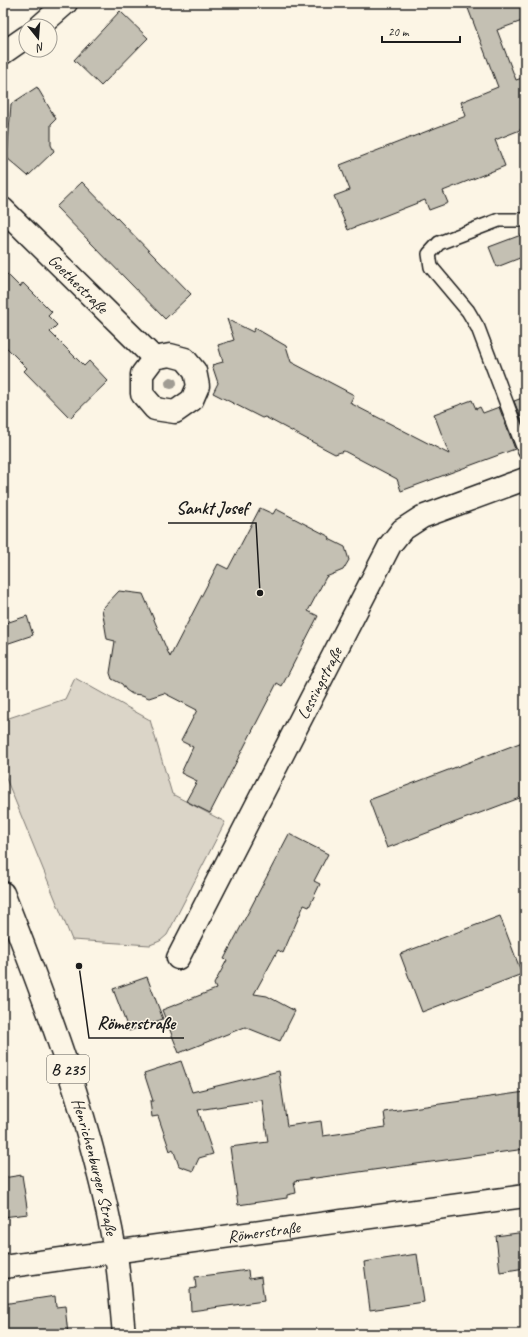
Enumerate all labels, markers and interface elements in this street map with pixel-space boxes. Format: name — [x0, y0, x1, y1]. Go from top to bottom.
north arrow — [18, 18, 58, 58]
scale bar — [382, 18, 460, 44]
text: 20 m — [388, 24, 410, 40]
text: N — [34, 40, 46, 56]
street label: Goethestraße — [44, 250, 114, 319]
callout: Sankt Josef — [168, 493, 256, 523]
text: Sankt Josef — [176, 497, 253, 519]
street label: Lessingstraße — [292, 642, 347, 723]
callout: Römerstraße — [89, 1008, 184, 1038]
text: Römerstraße — [97, 1012, 177, 1034]
road number: B 235 — [47, 1055, 89, 1083]
street label: Henrichenburger Straße — [67, 1096, 122, 1238]
street label: Römerstraße — [226, 1217, 303, 1247]

